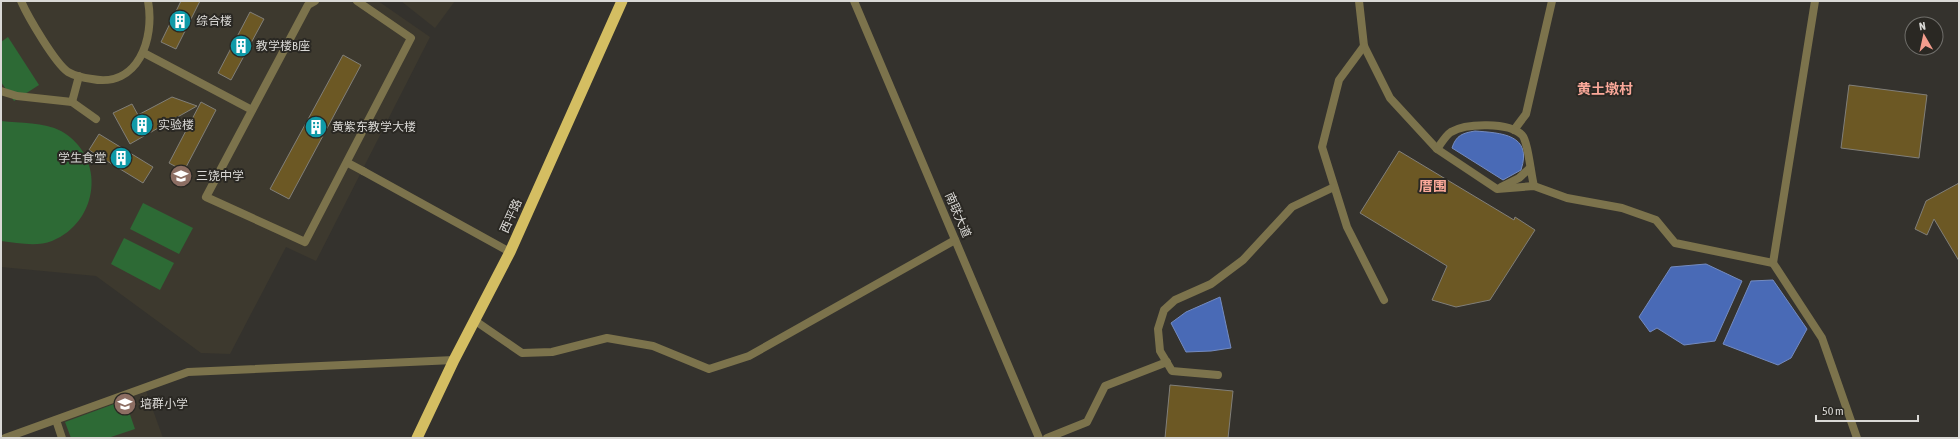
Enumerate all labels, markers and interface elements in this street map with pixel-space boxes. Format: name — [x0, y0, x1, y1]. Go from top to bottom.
building icon: 综合楼 — [167, 8, 193, 34]
place label: 综合楼 — [196, 14, 232, 28]
north arrow — [1904, 16, 1944, 56]
text: N — [1918, 20, 1927, 33]
building icon: 教学楼B座 — [228, 33, 254, 59]
place label: 教学楼B座 — [256, 39, 310, 53]
district label: 黄土墩村 — [1577, 81, 1633, 97]
building icon: 实验楼 — [129, 112, 155, 138]
building icon: 黄紫东教学大楼 — [303, 114, 329, 140]
place label: 实验楼 — [158, 118, 194, 132]
place label: 黄紫东教学大楼 — [332, 120, 416, 134]
building icon: 学生食堂 — [108, 145, 134, 171]
place label: 学生食堂 — [58, 151, 106, 165]
school or university icon: 三饶中学 — [168, 163, 194, 189]
place label: 三饶中学 — [196, 169, 244, 183]
district label: 厝围 — [1419, 178, 1447, 194]
street label: 南联大道 — [942, 190, 974, 240]
street label: 西平路 — [497, 197, 525, 235]
school or university icon: 培群小学 — [112, 391, 138, 417]
place label: 培群小学 — [140, 397, 188, 411]
scale bar — [1816, 397, 1918, 423]
text: 50 m — [1822, 404, 1844, 418]

